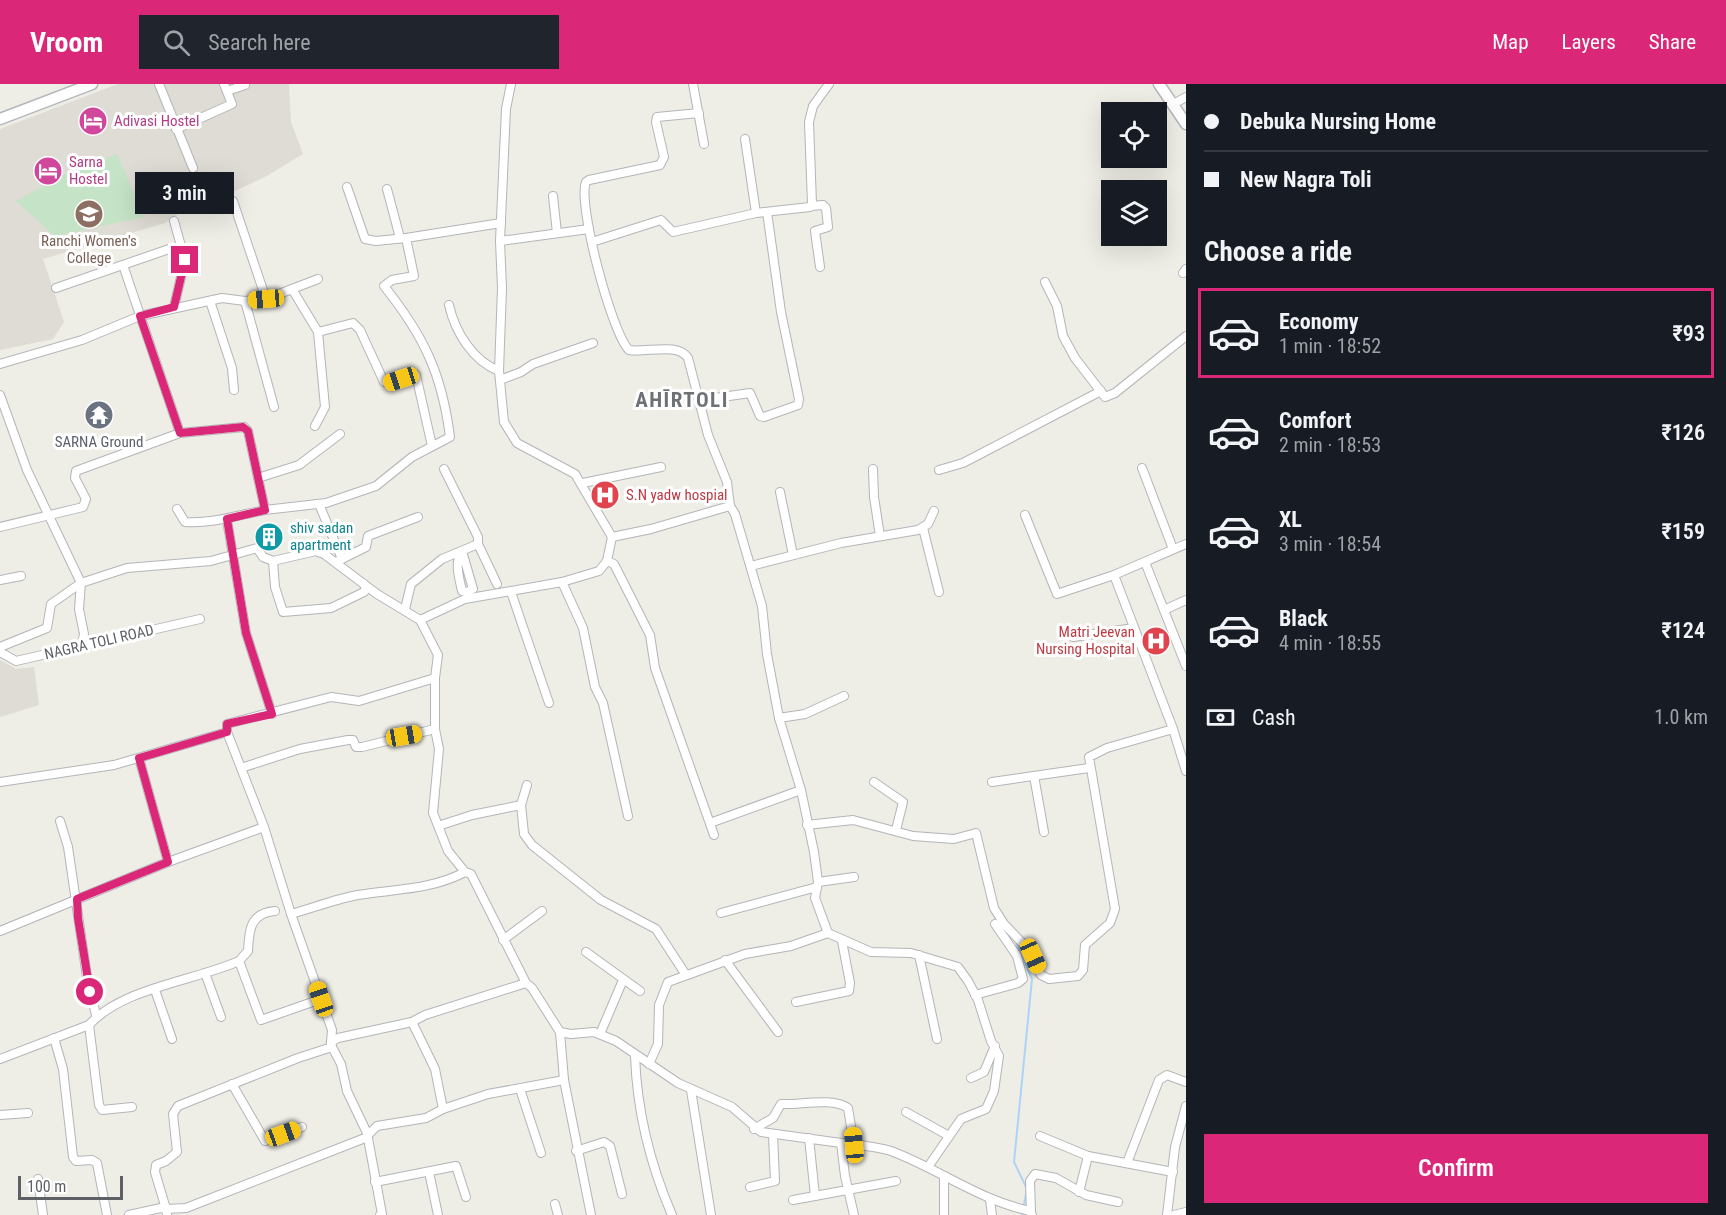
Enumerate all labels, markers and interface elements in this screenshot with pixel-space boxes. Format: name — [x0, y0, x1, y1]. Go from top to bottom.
search box — [139, 15, 559, 69]
text: Vroom — [30, 26, 103, 59]
icon: search — [160, 26, 193, 59]
text: Search here — [208, 30, 311, 55]
text: Map — [1492, 30, 1529, 54]
text: Layers — [1562, 30, 1616, 54]
text: Share — [1649, 30, 1696, 54]
map controls — [1101, 102, 1167, 246]
button: locate — [1101, 102, 1167, 168]
hotel icon: Adivasi Hostel — [77, 105, 109, 137]
text: Debuka Nursing Home — [1240, 109, 1436, 134]
place label: Adivasi Hostel — [114, 112, 199, 130]
place label: Sarna Hostel — [69, 153, 108, 188]
hotel icon: Sarna Hostel — [32, 155, 64, 187]
text: New Nagra Toli — [1240, 167, 1371, 192]
callout: 3 min — [136, 173, 234, 215]
button: layers — [1101, 180, 1167, 246]
text: 3 min — [162, 181, 207, 205]
school or university icon: Ranchi Women's College — [73, 198, 105, 230]
place label: Ranchi Women's College — [41, 232, 137, 267]
text: Choose a ride — [1204, 236, 1352, 268]
route end — [171, 246, 198, 273]
car — [247, 288, 285, 310]
icon: car — [1207, 306, 1261, 360]
text: Economy — [1279, 309, 1359, 334]
text: ₹93 — [1673, 321, 1705, 346]
text: 1 min · 18:52 — [1279, 334, 1381, 358]
car — [381, 365, 421, 393]
district label: AHĪRTOLI — [635, 388, 729, 412]
temple icon: SARNA Ground — [83, 399, 115, 431]
icon: car — [1207, 405, 1261, 459]
text: Comfort — [1279, 408, 1352, 433]
text: ₹126 — [1661, 420, 1705, 445]
place label: SARNA Ground — [55, 433, 143, 451]
text: 2 min · 18:53 — [1279, 433, 1381, 457]
hospital icon: S.N yadw hospial — [589, 479, 621, 511]
place label: S.N yadw hospial — [626, 486, 728, 504]
icon: car — [1207, 504, 1261, 558]
text: XL — [1279, 507, 1302, 532]
place label: shiv sadan apartment — [290, 519, 353, 554]
text: ₹159 — [1661, 519, 1705, 544]
building icon: shiv sadan apartment — [253, 521, 285, 553]
text: 3 min · 18:54 — [1279, 532, 1381, 556]
icon: car — [1207, 603, 1261, 657]
text: Black — [1279, 606, 1328, 631]
text: ₹124 — [1661, 618, 1705, 643]
street label: NAGRA TOLI ROAD — [43, 621, 155, 663]
place label: Matri Jeevan Nursing Hospital — [1036, 623, 1135, 658]
hospital icon: Matri Jeevan Nursing Hospital — [1140, 625, 1172, 657]
text: 4 min · 18:55 — [1279, 631, 1381, 655]
icon: cash — [1204, 701, 1237, 734]
text: Cash — [1252, 705, 1296, 730]
text: 1.0 km — [1654, 705, 1708, 729]
car — [385, 724, 423, 748]
car — [1017, 936, 1049, 976]
route start — [76, 978, 103, 1005]
car — [307, 979, 335, 1019]
car — [263, 1119, 303, 1149]
car — [843, 1126, 865, 1164]
button: Confirm — [1204, 1134, 1708, 1203]
scale bar — [18, 1173, 123, 1200]
text: 100 m — [27, 1177, 66, 1196]

